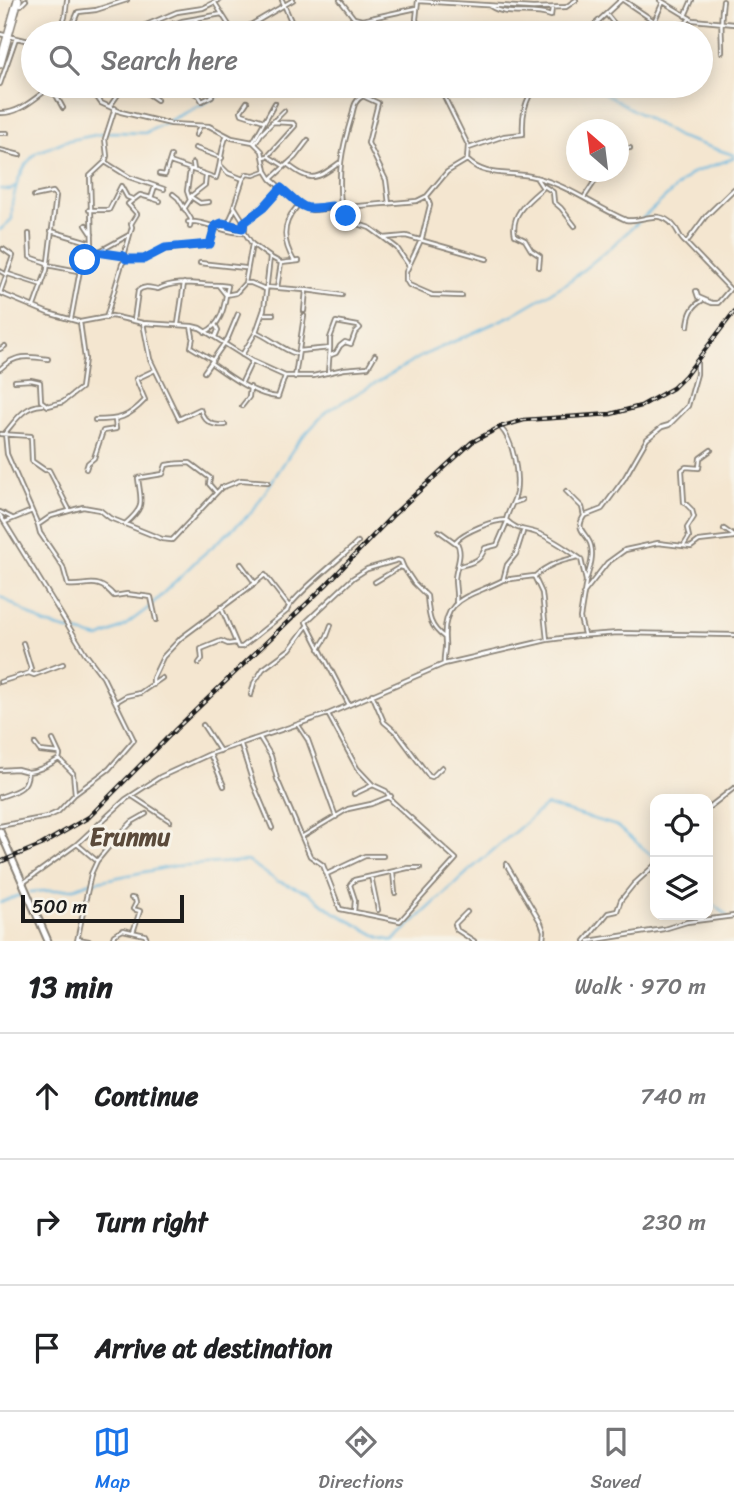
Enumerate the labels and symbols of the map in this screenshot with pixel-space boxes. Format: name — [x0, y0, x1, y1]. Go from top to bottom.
north arrow — [566, 119, 629, 182]
route end — [330, 200, 361, 231]
route start — [69, 244, 100, 275]
district label: Erunmu — [90, 816, 171, 858]
scale bar — [21, 892, 184, 924]

